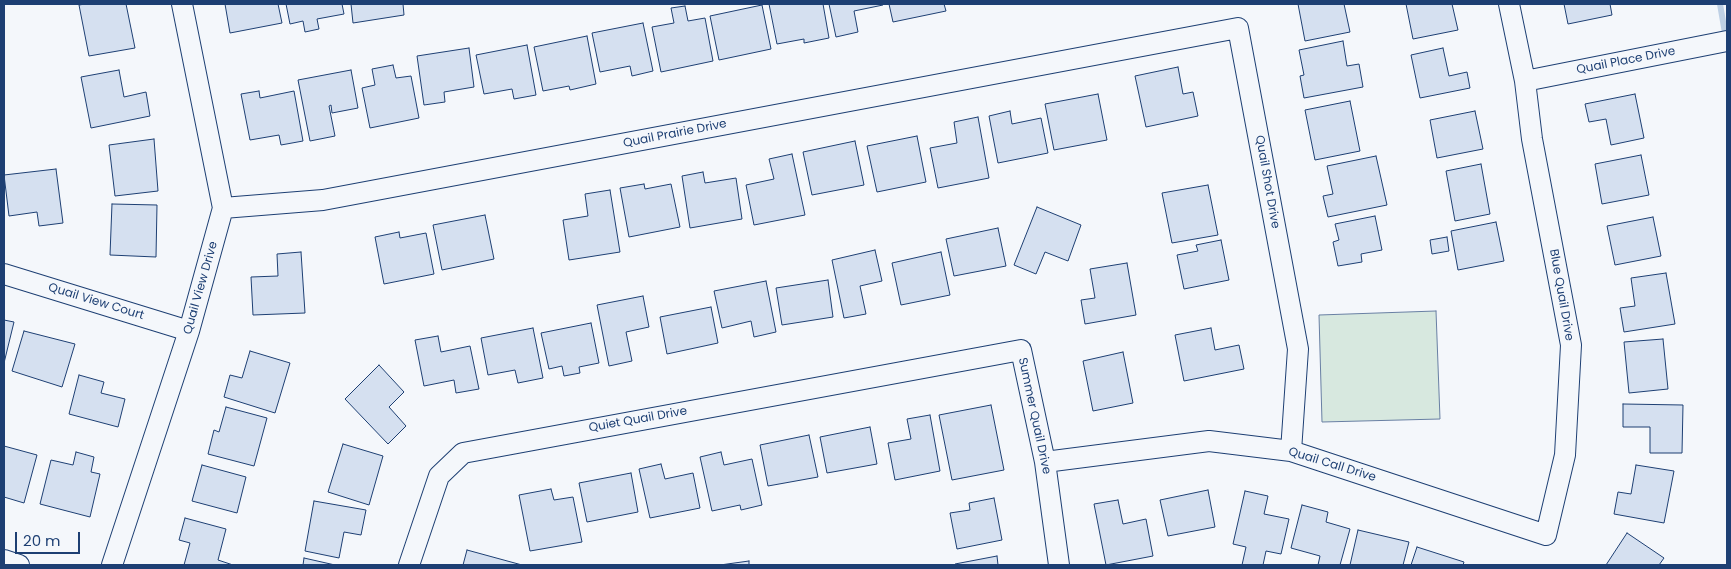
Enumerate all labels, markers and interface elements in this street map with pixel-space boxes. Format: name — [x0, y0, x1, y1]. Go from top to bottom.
street label: Quail Place Drive — [1575, 44, 1677, 78]
street label: Quail Prairie Drive — [622, 117, 728, 151]
street label: Quail Shot Drive — [1252, 134, 1282, 230]
street label: Quail View Drive — [181, 240, 221, 336]
street label: Blue Quail Drive — [1546, 248, 1576, 342]
street label: Quail View Court — [46, 281, 146, 323]
street label: Summer Quail Drive — [1015, 356, 1053, 476]
street label: Quiet Quail Drive — [588, 404, 688, 436]
street label: Quail Call Drive — [1286, 445, 1378, 485]
scale bar — [18, 522, 82, 554]
text: 20 m — [23, 530, 61, 551]

